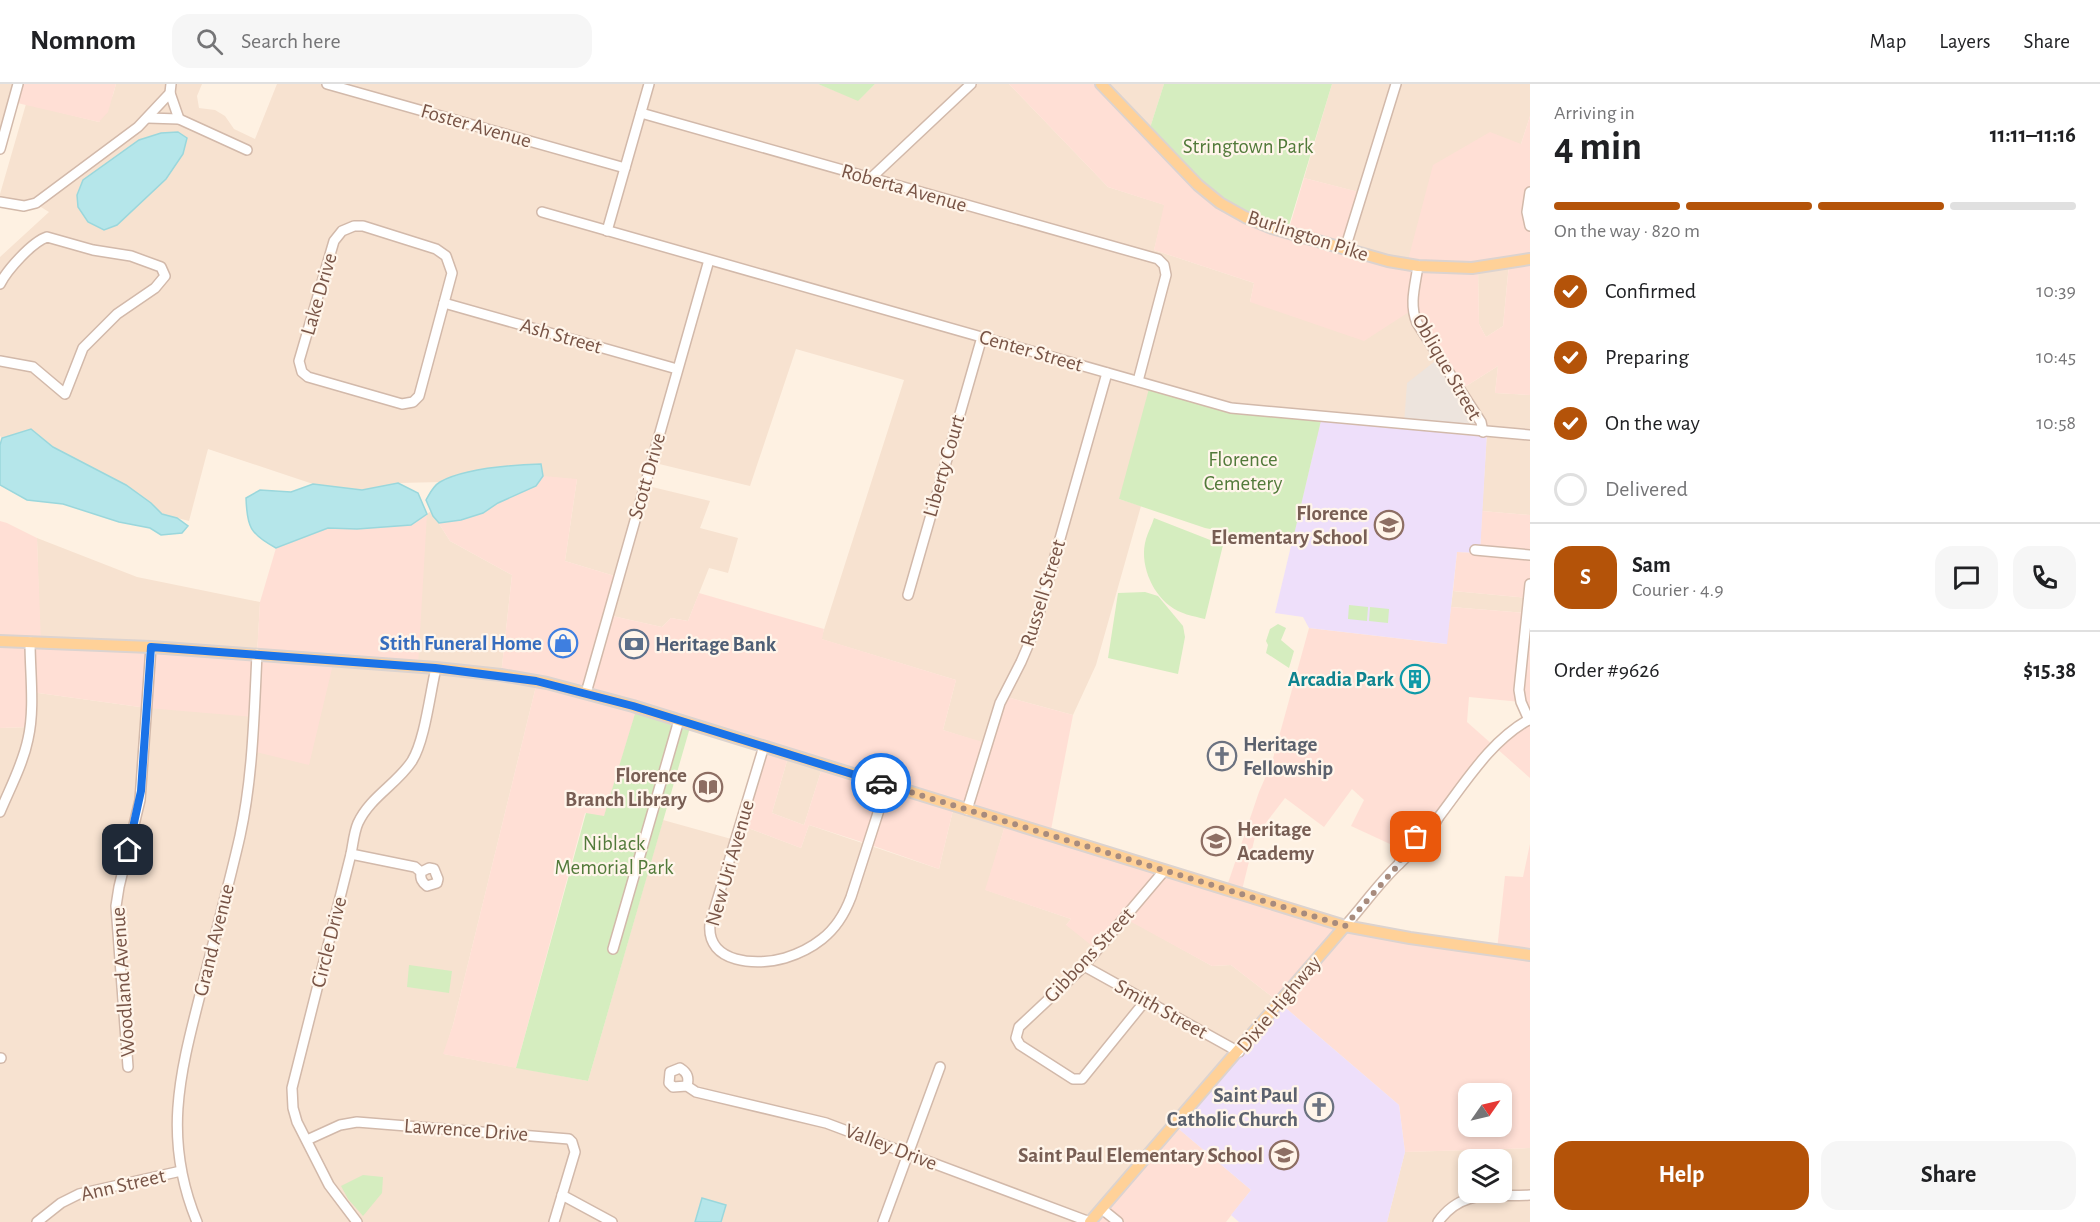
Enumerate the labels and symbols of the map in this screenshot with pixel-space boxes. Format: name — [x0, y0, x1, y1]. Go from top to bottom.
street label: Foster Avenue — [418, 100, 534, 152]
park label: Stringtown Park — [1183, 136, 1314, 157]
street label: Roberta Avenue — [839, 160, 969, 216]
street label: Burlington Pike — [1245, 207, 1371, 265]
street label: Lake Drive — [297, 250, 341, 338]
street label: Oblique Street — [1408, 310, 1486, 424]
street label: Ash Street — [518, 314, 604, 358]
street label: Center Street — [977, 326, 1086, 376]
street label: Liberty Court — [919, 412, 969, 519]
street label: Scott Drive — [625, 431, 669, 521]
park label: Florence Cemetery — [1204, 449, 1282, 494]
place label: Florence Elementary School — [1211, 503, 1368, 548]
school or university icon: Florence Elementary School — [1373, 509, 1405, 541]
street label: Russell Street — [1017, 537, 1069, 649]
shop icon: Stith Funeral Home — [547, 627, 579, 659]
bank icon: Heritage Bank — [618, 628, 650, 660]
place label: Stith Funeral Home — [380, 633, 542, 654]
place label: Heritage Bank — [655, 634, 777, 655]
building icon: Arcadia Park — [1399, 663, 1431, 695]
place label: Arcadia Park — [1288, 669, 1395, 690]
place label: Heritage Fellowship — [1243, 734, 1333, 779]
church icon: Heritage Fellowship — [1206, 740, 1238, 772]
courier — [851, 753, 911, 813]
place label: Florence Branch Library — [565, 765, 688, 810]
library icon: Florence Branch Library — [692, 771, 724, 803]
street label: New Uri Avenue — [702, 797, 758, 929]
pin — [1390, 811, 1441, 862]
place label: Heritage Academy — [1237, 819, 1315, 864]
pin — [102, 824, 153, 875]
school or university icon: Heritage Academy — [1200, 825, 1232, 857]
park label: Niblack Memorial Park — [554, 833, 674, 878]
street label: Grand Avenue — [190, 882, 238, 998]
street label: Circle Drive — [308, 894, 350, 990]
street label: Gibbons Street — [1040, 903, 1138, 1006]
street label: Woodland Avenue — [107, 906, 139, 1058]
street label: Dixie Highway — [1233, 952, 1325, 1056]
street label: Smith Street — [1111, 975, 1211, 1043]
north arrow — [1458, 1083, 1512, 1137]
place label: Saint Paul Catholic Church — [1167, 1085, 1298, 1130]
church icon: Saint Paul Catholic Church — [1303, 1091, 1335, 1123]
street label: Lawrence Drive — [403, 1115, 529, 1145]
street label: Valley Drive — [842, 1120, 940, 1174]
school or university icon: Saint Paul Elementary School — [1268, 1139, 1300, 1171]
place label: Saint Paul Elementary School — [1018, 1145, 1263, 1166]
street label: Ann Street — [79, 1165, 168, 1205]

